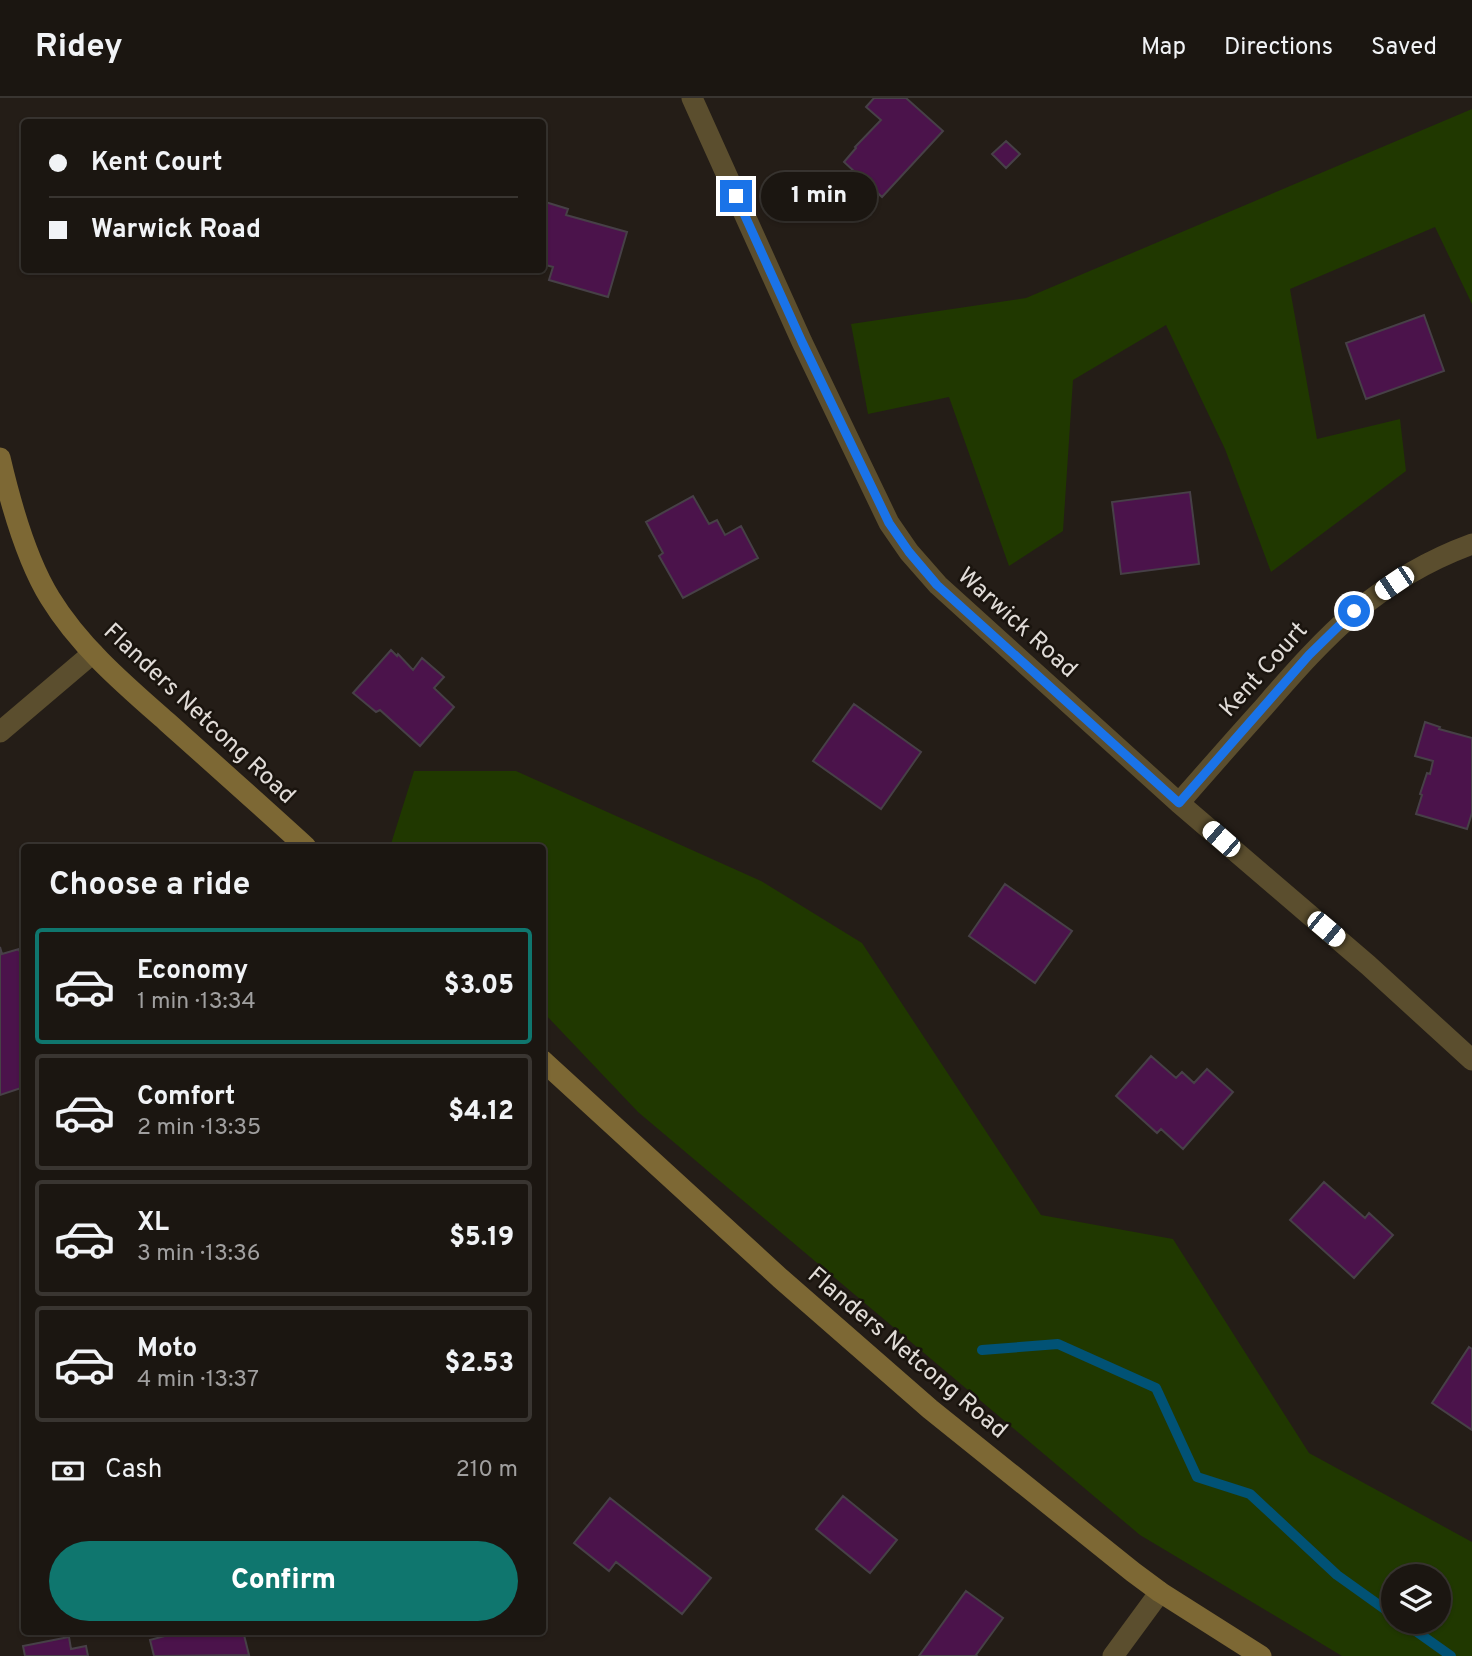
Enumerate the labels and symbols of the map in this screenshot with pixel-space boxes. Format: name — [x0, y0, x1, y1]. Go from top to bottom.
callout: 1 min — [760, 172, 876, 220]
route end — [720, 180, 752, 212]
street label: Warwick Road — [950, 562, 1083, 685]
car — [1371, 563, 1418, 603]
route start — [1338, 595, 1370, 627]
street label: Kent Court — [1214, 617, 1315, 724]
street label: Flanders Netcong Road — [96, 618, 301, 811]
car — [1199, 817, 1244, 861]
car — [1304, 907, 1349, 951]
street label: Flanders Netcong Road — [801, 1261, 1013, 1446]

